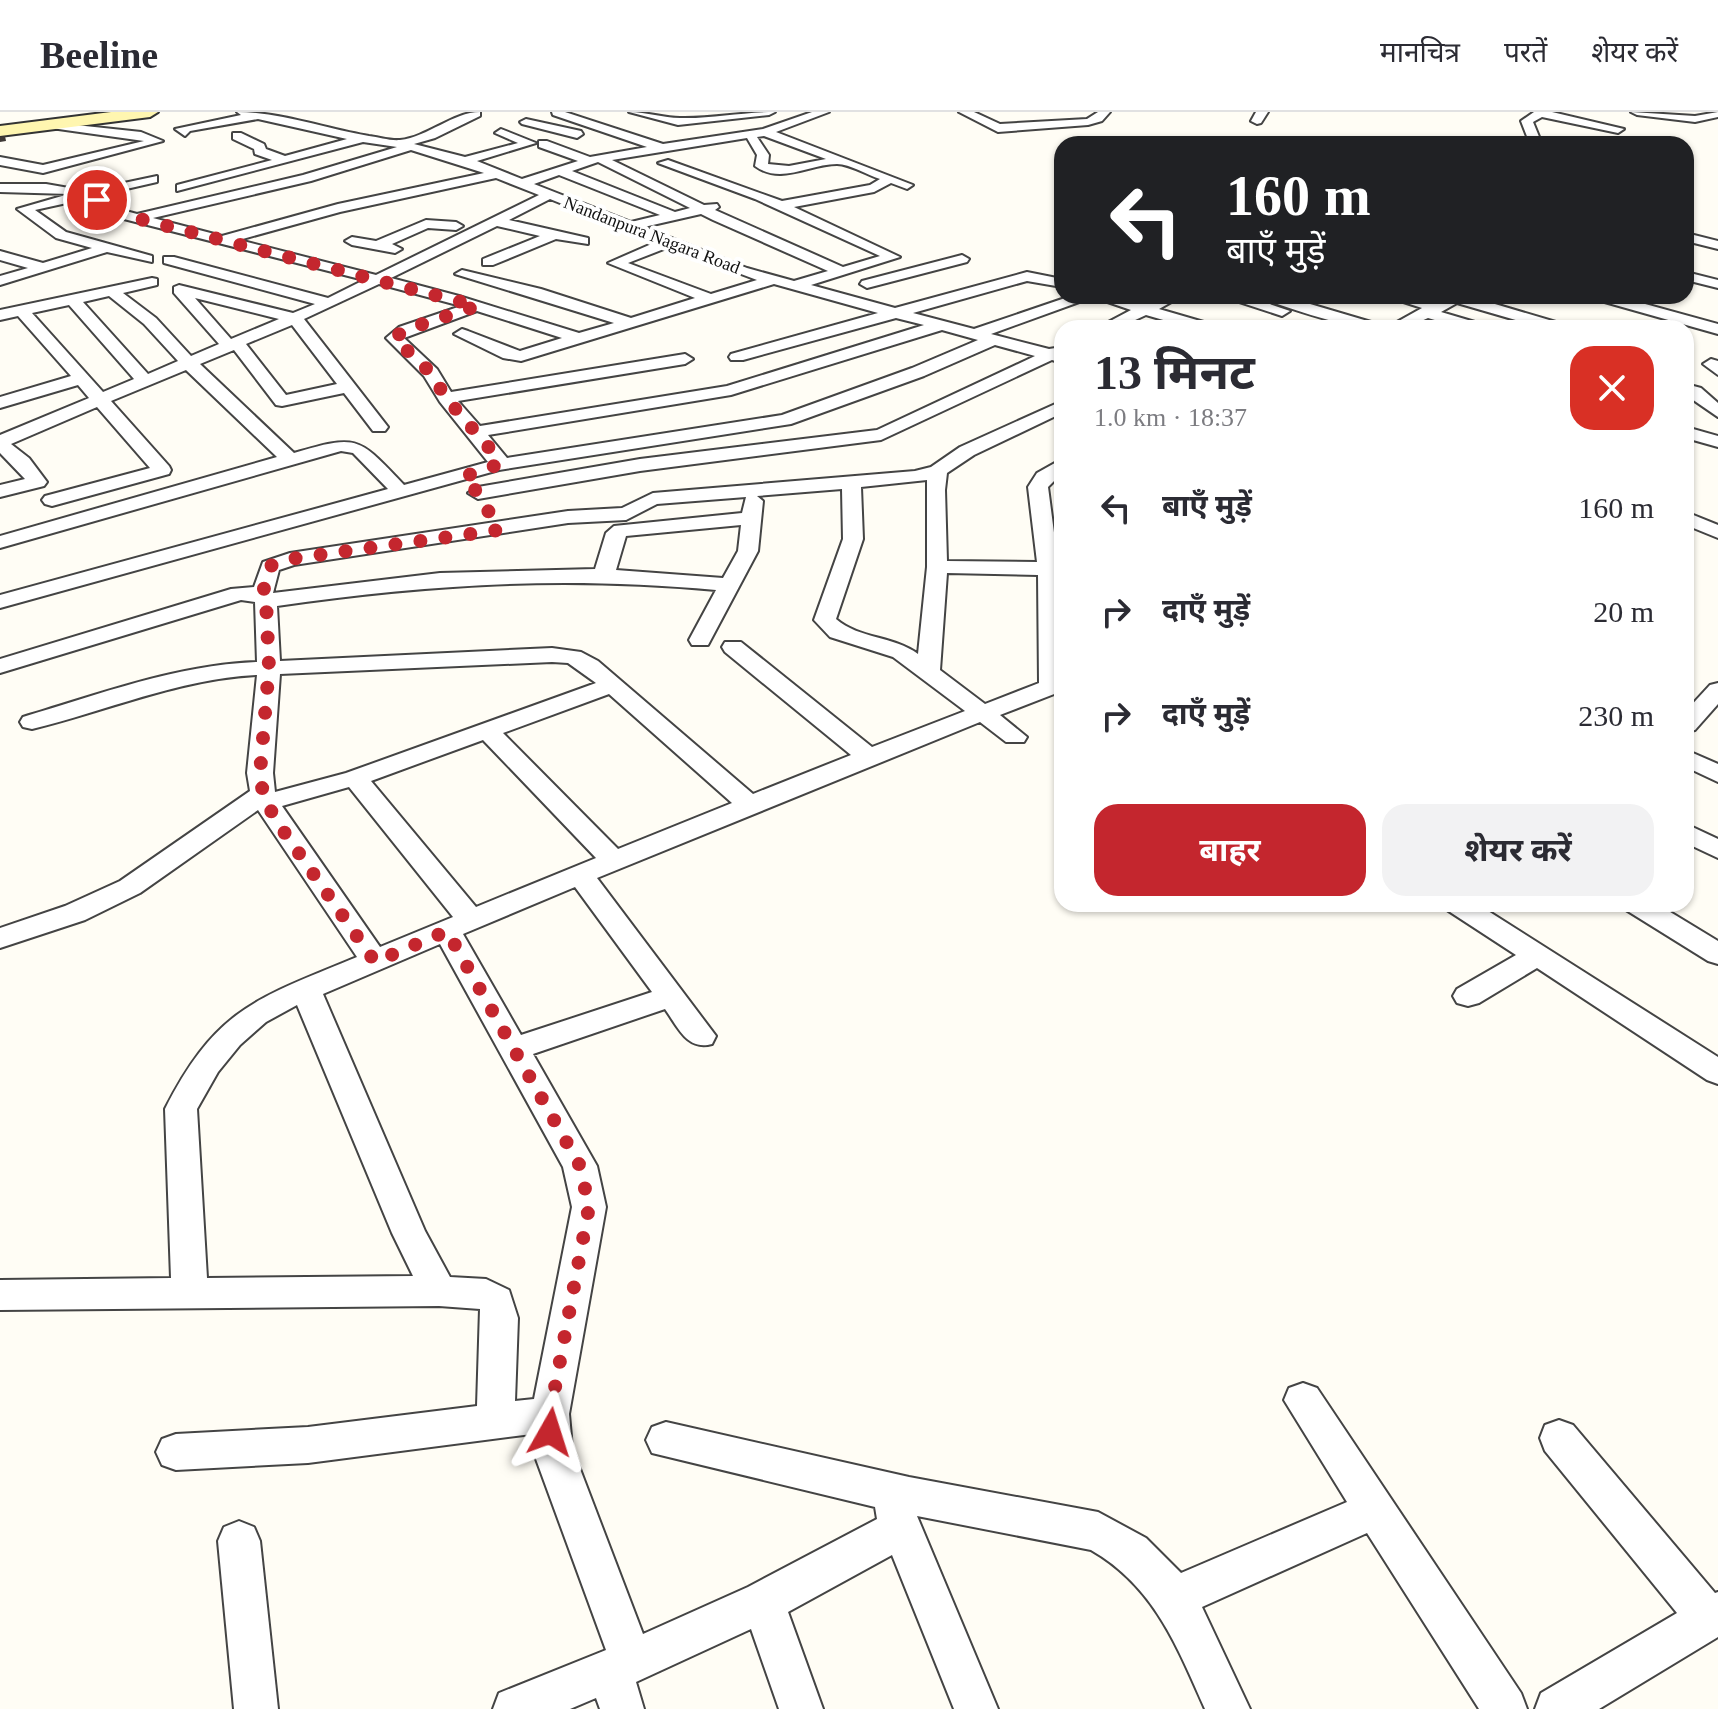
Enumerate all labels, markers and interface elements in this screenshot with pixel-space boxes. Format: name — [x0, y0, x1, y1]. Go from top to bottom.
text: Beeline — [40, 34, 158, 76]
text: मानचित्र — [1380, 37, 1460, 68]
text: परतें — [1504, 37, 1547, 68]
text: शेयर करें — [1591, 37, 1678, 68]
text: 160 m — [1226, 165, 1371, 227]
pin — [63, 166, 131, 234]
icon: left — [1094, 168, 1198, 272]
icon: arrive — [75, 178, 119, 222]
street label: Nandanpura Nagara Road — [561, 192, 743, 278]
text: बाएँ मुड़ें — [1226, 231, 1326, 271]
text: 13 मिनट — [1094, 346, 1255, 399]
button: close — [1570, 346, 1654, 430]
text: 1.0 km · 18:37 — [1094, 403, 1247, 432]
icon: left — [1094, 486, 1138, 530]
text: बाएँ मुड़ें — [1162, 489, 1252, 522]
text: 160 m — [1578, 491, 1654, 524]
icon: right — [1094, 590, 1138, 634]
text: दाएँ मुड़ें — [1162, 593, 1250, 626]
text: 20 m — [1593, 595, 1654, 628]
icon: right — [1094, 694, 1138, 738]
text: दाएँ मुड़ें — [1162, 697, 1250, 730]
text: 230 m — [1578, 699, 1654, 732]
button: बाहर — [1094, 804, 1366, 896]
button: शेयर करें — [1382, 804, 1654, 896]
position arrow — [508, 1390, 592, 1474]

